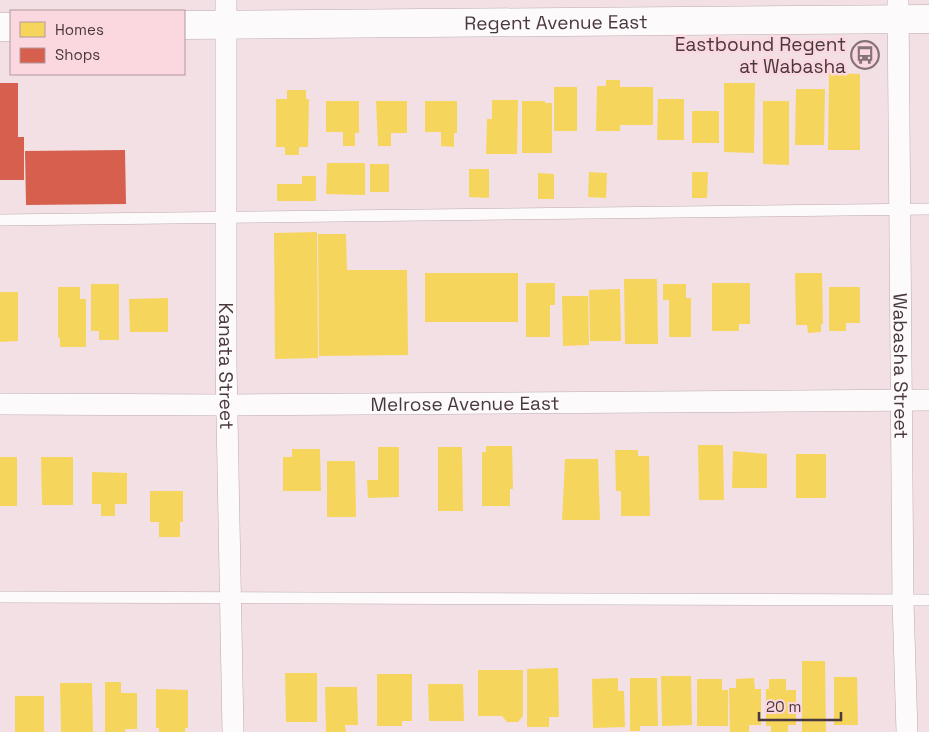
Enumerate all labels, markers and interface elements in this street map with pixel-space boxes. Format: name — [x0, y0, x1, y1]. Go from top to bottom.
street label: Regent Avenue East — [464, 9, 648, 35]
legend — [10, 10, 185, 75]
text: Homes — [55, 20, 104, 39]
place label: Eastbound Regent at Wabasha — [675, 32, 846, 79]
bus stop icon: Eastbound Regent at Wabasha — [850, 40, 880, 70]
text: Shops — [55, 45, 100, 64]
street label: Wabasha Street — [888, 293, 914, 439]
street label: Kanata Street — [214, 302, 240, 430]
street label: Melrose Avenue East — [370, 390, 560, 416]
scale bar — [759, 690, 842, 722]
text: 20 m — [766, 697, 801, 716]

